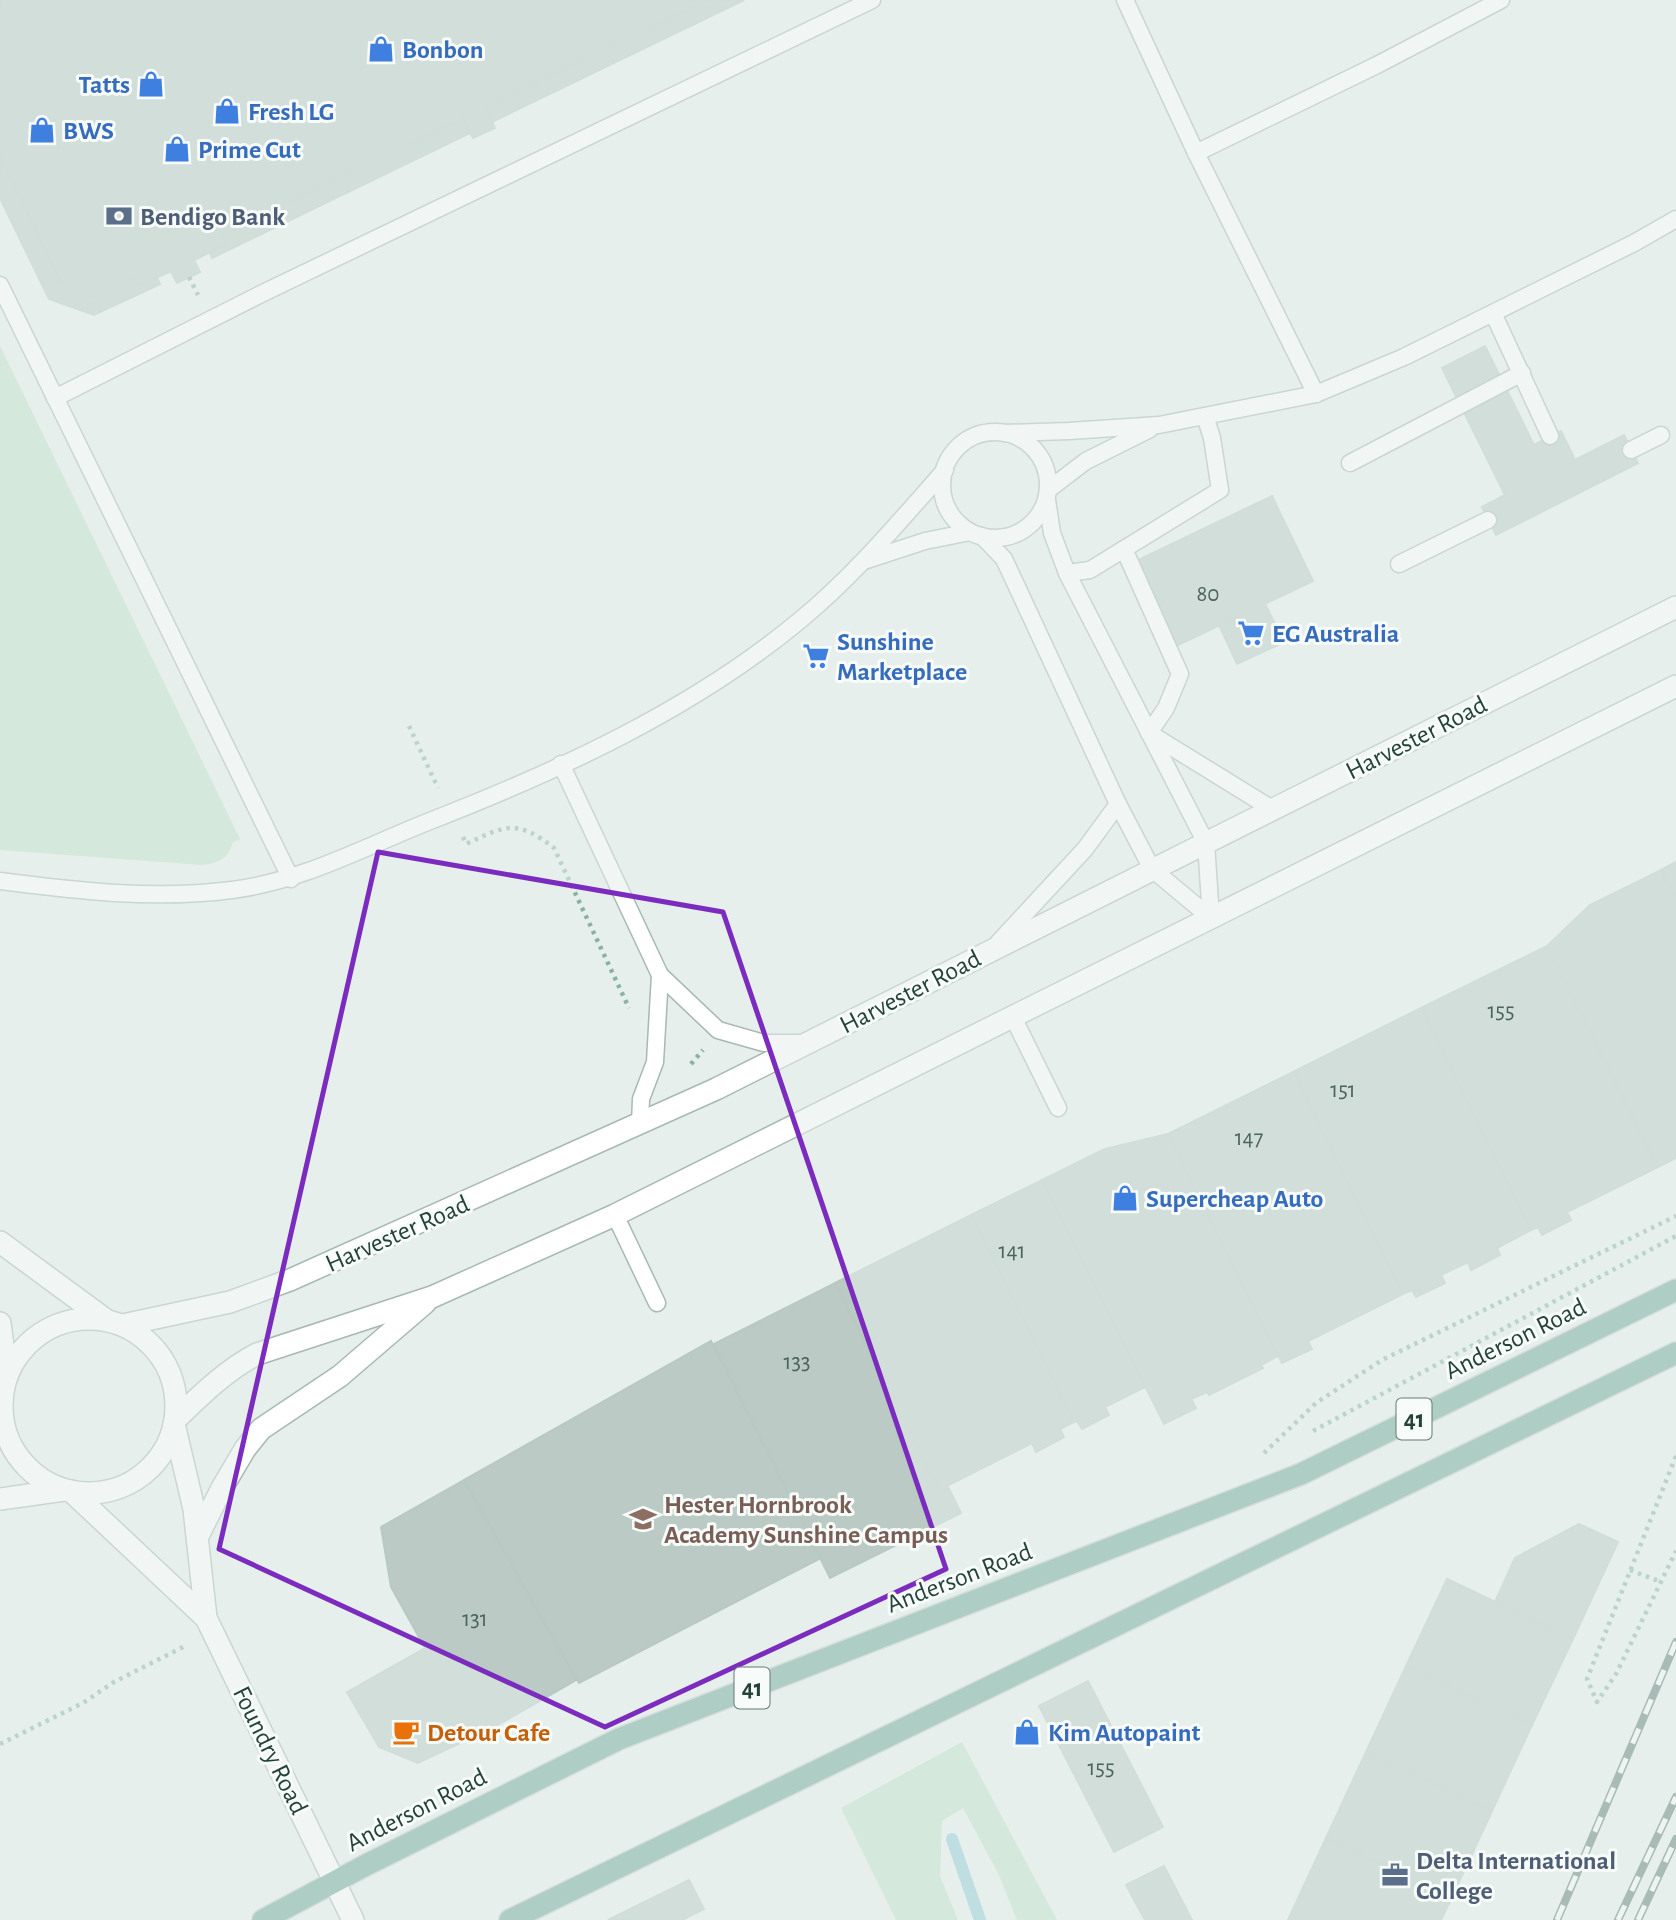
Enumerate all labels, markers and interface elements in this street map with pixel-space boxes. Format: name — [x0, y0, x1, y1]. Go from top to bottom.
shop icon: Bonbon — [366, 34, 396, 64]
place label: Bonbon — [402, 37, 483, 63]
shop icon: Tatts — [136, 69, 166, 99]
place label: Tatts — [78, 72, 130, 98]
shop icon: Fresh LG — [212, 96, 242, 126]
place label: Fresh LG — [248, 99, 334, 125]
shop icon: BWS — [27, 115, 57, 145]
place label: BWS — [63, 118, 114, 144]
shop icon: Prime Cut — [162, 134, 192, 164]
place label: Prime Cut — [198, 137, 301, 163]
bank icon: Bendigo Bank — [104, 201, 134, 231]
place label: Bendigo Bank — [140, 204, 285, 230]
house number: 80 — [1196, 583, 1220, 606]
supermarket icon: EG Australia — [1236, 618, 1266, 648]
place label: EG Australia — [1272, 621, 1399, 647]
place label: Sunshine Marketplace — [837, 629, 967, 685]
supermarket icon: Sunshine Marketplace — [801, 641, 831, 671]
street label: Harvester Road — [1342, 691, 1491, 784]
street label: Harvester Road — [836, 945, 985, 1038]
house number: 155 — [1487, 1000, 1515, 1023]
house number: 151 — [1330, 1079, 1356, 1102]
house number: 147 — [1235, 1127, 1263, 1150]
shop icon: Supercheap Auto — [1110, 1183, 1140, 1213]
place label: Supercheap Auto — [1146, 1186, 1324, 1212]
street label: Harvester Road — [322, 1191, 473, 1277]
house number: 141 — [999, 1240, 1025, 1263]
street label: Anderson Road — [1441, 1294, 1590, 1384]
house number: 133 — [784, 1351, 810, 1374]
road number: 41 — [1396, 1399, 1432, 1440]
place label: Hester Hornbrook Academy Sunshine Campus — [664, 1492, 948, 1548]
school or university icon: Hester Hornbrook Academy Sunshine Campus — [628, 1504, 658, 1534]
street label: Anderson Road — [883, 1538, 1036, 1618]
house number: 131 — [462, 1608, 488, 1631]
road number: 41 — [734, 1668, 770, 1708]
street label: Foundry Road — [228, 1682, 312, 1819]
cafe icon: Detour Cafe — [391, 1717, 421, 1747]
shop icon: Kim Autopaint — [1012, 1717, 1042, 1747]
place label: Detour Cafe — [427, 1720, 550, 1746]
place label: Kim Autopaint — [1048, 1720, 1200, 1746]
house number: 155 — [1087, 1757, 1115, 1780]
street label: Anderson Road — [342, 1763, 491, 1856]
place label: Delta International College — [1416, 1848, 1616, 1904]
office icon: Delta International College — [1380, 1860, 1410, 1890]

